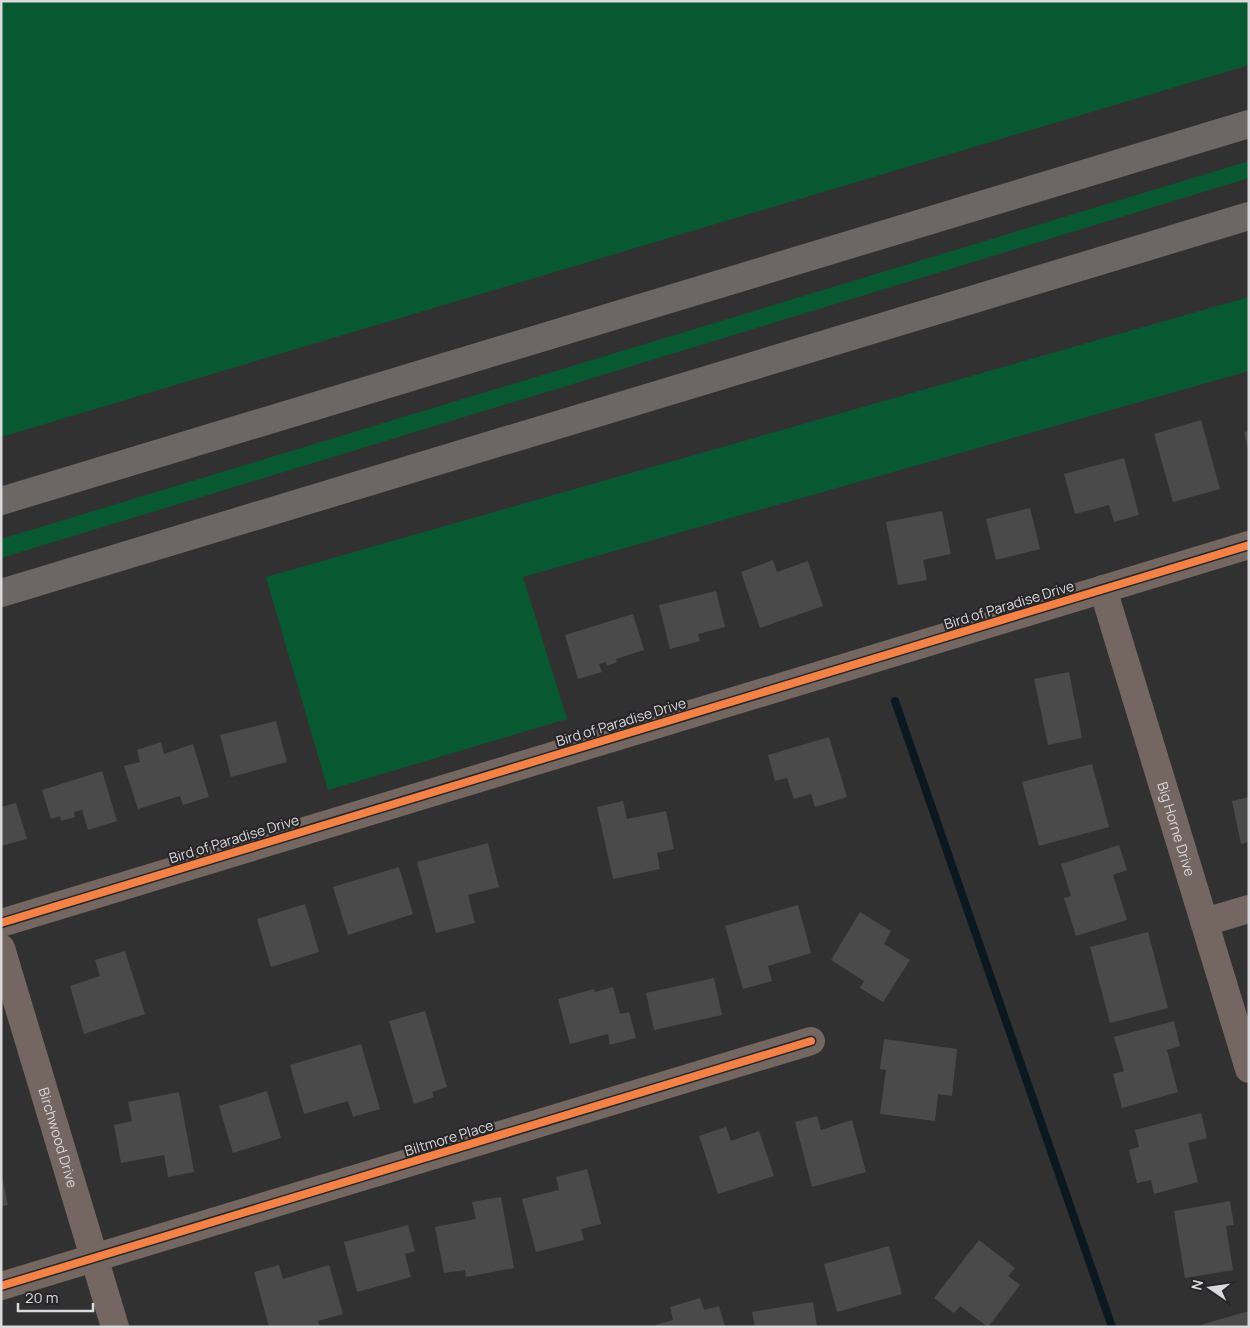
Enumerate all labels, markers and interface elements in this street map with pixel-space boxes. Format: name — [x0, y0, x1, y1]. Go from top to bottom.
street label: Bird of Paradise Drive — [942, 576, 1076, 633]
street label: Bird of Paradise Drive — [554, 693, 688, 750]
street label: Big Horne Drive — [1153, 779, 1200, 879]
street label: Bird of Paradise Drive — [167, 810, 301, 867]
street label: Birchwood Drive — [34, 1085, 83, 1190]
street label: Biltmore Place — [402, 1115, 496, 1160]
north arrow — [1185, 1263, 1235, 1313]
text: N — [1186, 1278, 1207, 1292]
scale bar — [18, 1280, 92, 1312]
text: 20 m — [25, 1287, 58, 1308]

